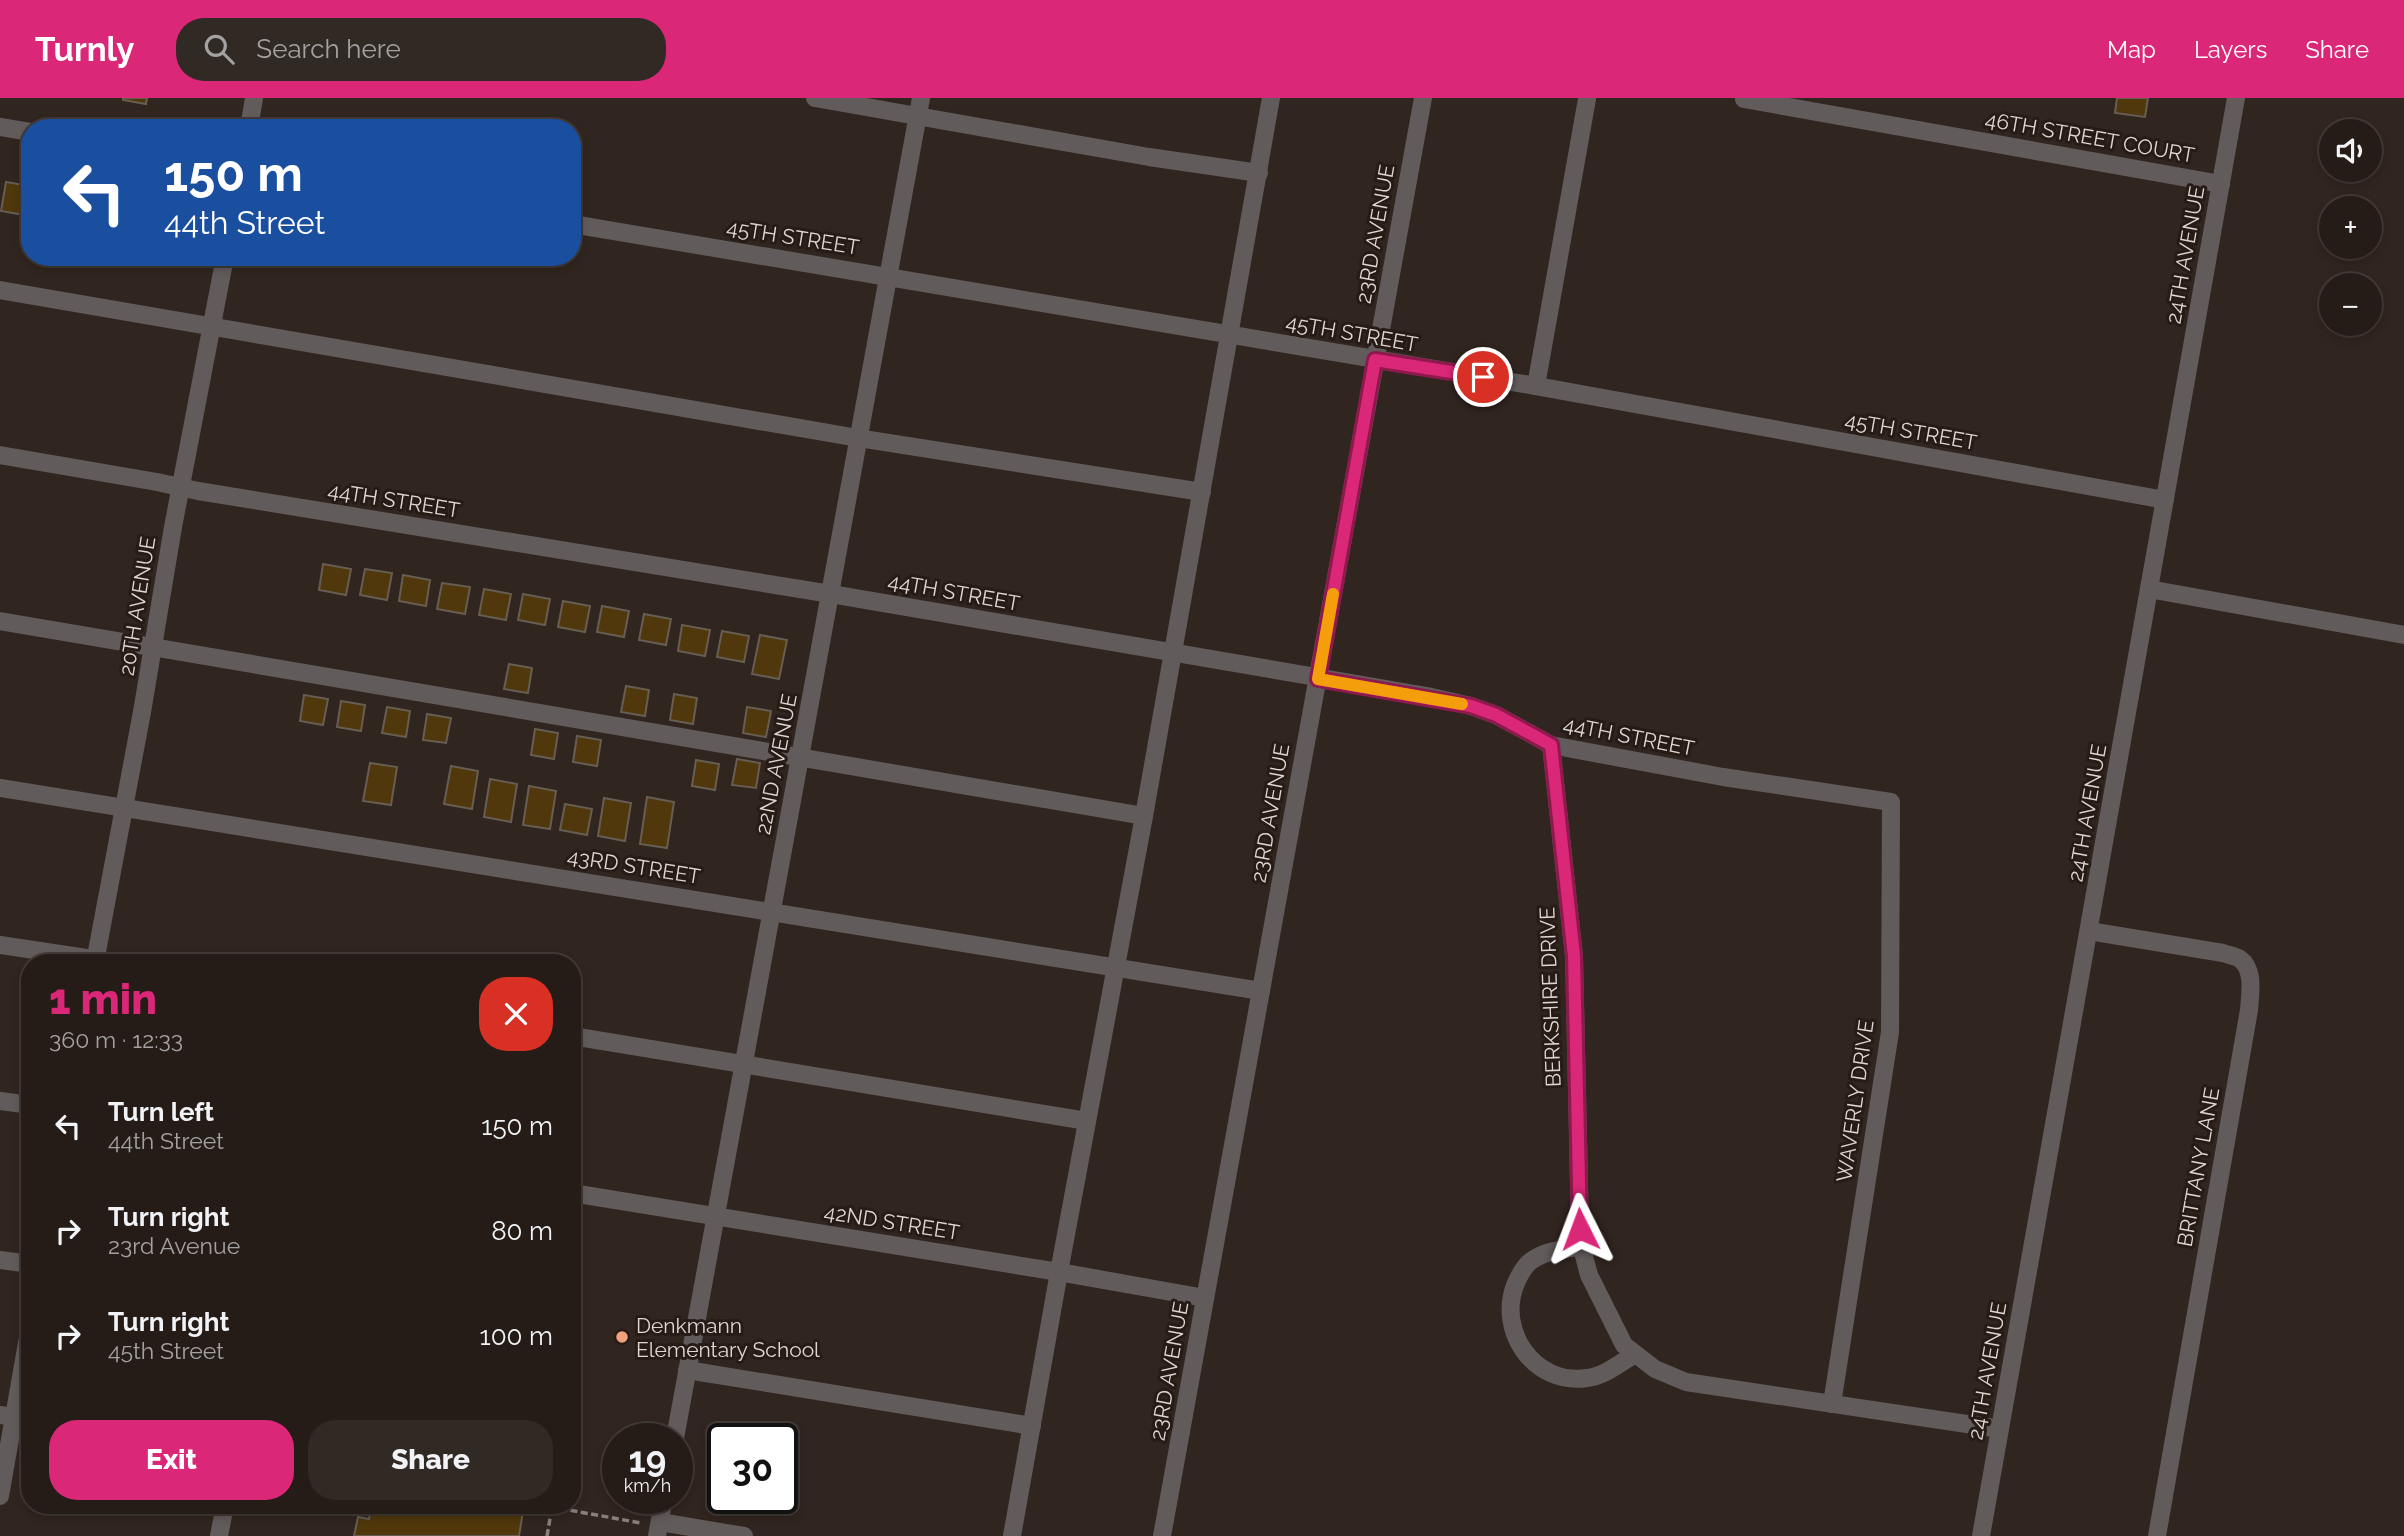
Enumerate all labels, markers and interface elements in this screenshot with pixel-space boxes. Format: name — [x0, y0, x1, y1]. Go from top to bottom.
search box — [176, 18, 666, 81]
text: Turnly — [35, 30, 134, 69]
icon: search — [200, 30, 238, 68]
text: Search here — [256, 34, 401, 64]
text: Map — [2107, 35, 2156, 64]
text: Layers — [2194, 35, 2267, 64]
text: Share — [2305, 35, 2369, 64]
street label: 46TH STREET COURT — [1983, 106, 2197, 168]
map controls — [2319, 119, 2382, 336]
button: sound — [2319, 119, 2382, 182]
text: 150 m — [164, 145, 303, 202]
icon: left — [49, 147, 140, 238]
street label: 23RD AVENUE — [1350, 163, 1400, 305]
street label: 24TH AVENUE — [2161, 184, 2209, 326]
button: + — [2319, 196, 2382, 259]
text: 44th Street — [164, 204, 325, 241]
street label: 45TH STREET — [725, 214, 861, 260]
button: − — [2319, 273, 2382, 336]
street label: 45TH STREET — [1284, 309, 1420, 357]
pin — [1453, 347, 1513, 407]
icon: arrive — [1464, 358, 1502, 396]
street label: 45TH STREET — [1843, 407, 1979, 455]
street label: 44TH STREET — [326, 477, 462, 523]
street label: 20TH AVENUE — [114, 535, 160, 677]
street label: 44TH STREET — [886, 568, 1022, 616]
street label: 22ND AVENUE — [750, 692, 802, 836]
street label: 44TH STREET — [1561, 711, 1697, 761]
street label: 23RD AVENUE — [1245, 742, 1295, 884]
street label: 24TH AVENUE — [2063, 742, 2111, 884]
street label: 43RD STREET — [566, 843, 703, 889]
street label: BERKSHIRE DRIVE — [1534, 906, 1566, 1088]
text: 1 min — [49, 975, 157, 1024]
button: close — [479, 977, 553, 1051]
street label: WAVERLY DRIVE — [1831, 1018, 1879, 1184]
text: 360 m · 12:33 — [49, 1026, 183, 1053]
street label: BRITTANY LANE — [2172, 1085, 2224, 1249]
text: Turn left — [108, 1097, 214, 1127]
icon: left — [49, 1107, 87, 1145]
text: 150 m — [481, 1111, 553, 1141]
text: 44th Street — [108, 1127, 224, 1154]
position arrow — [1543, 1192, 1617, 1266]
street label: 42ND STREET — [823, 1199, 962, 1245]
text: Turn right — [108, 1202, 229, 1232]
icon: right — [49, 1212, 87, 1250]
text: 80 m — [491, 1216, 553, 1246]
text: 23rd Avenue — [108, 1232, 240, 1259]
street label: 23RD AVENUE — [1144, 1300, 1194, 1442]
street label: 24TH AVENUE — [1963, 1300, 2011, 1442]
text: Turn right — [108, 1307, 229, 1337]
place label: Denkmann Elementary School — [636, 1313, 820, 1362]
icon: right — [49, 1317, 87, 1355]
text: 100 m — [480, 1321, 553, 1351]
marker: Denkmann Elementary School — [614, 1329, 630, 1345]
text: 45th Street — [108, 1337, 224, 1364]
button: Exit — [49, 1420, 294, 1500]
button: Share — [308, 1420, 553, 1500]
speed limit sign: 30 — [707, 1423, 798, 1514]
text: 19 — [629, 1439, 666, 1480]
text: km/h — [624, 1475, 671, 1496]

